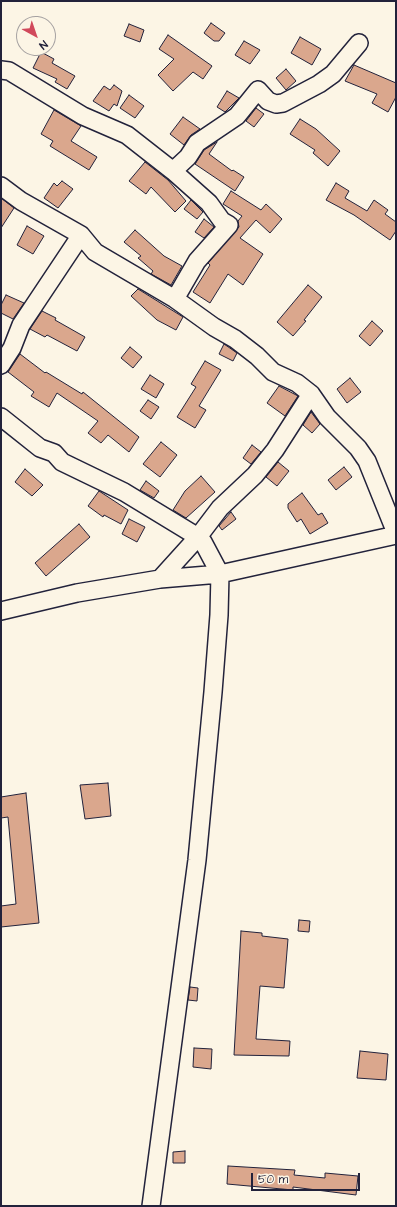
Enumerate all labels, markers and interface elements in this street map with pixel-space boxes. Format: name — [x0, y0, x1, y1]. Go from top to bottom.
north arrow — [16, 16, 56, 56]
text: N — [36, 37, 51, 53]
scale bar — [253, 1165, 362, 1191]
text: 50 m — [258, 1171, 288, 1188]

